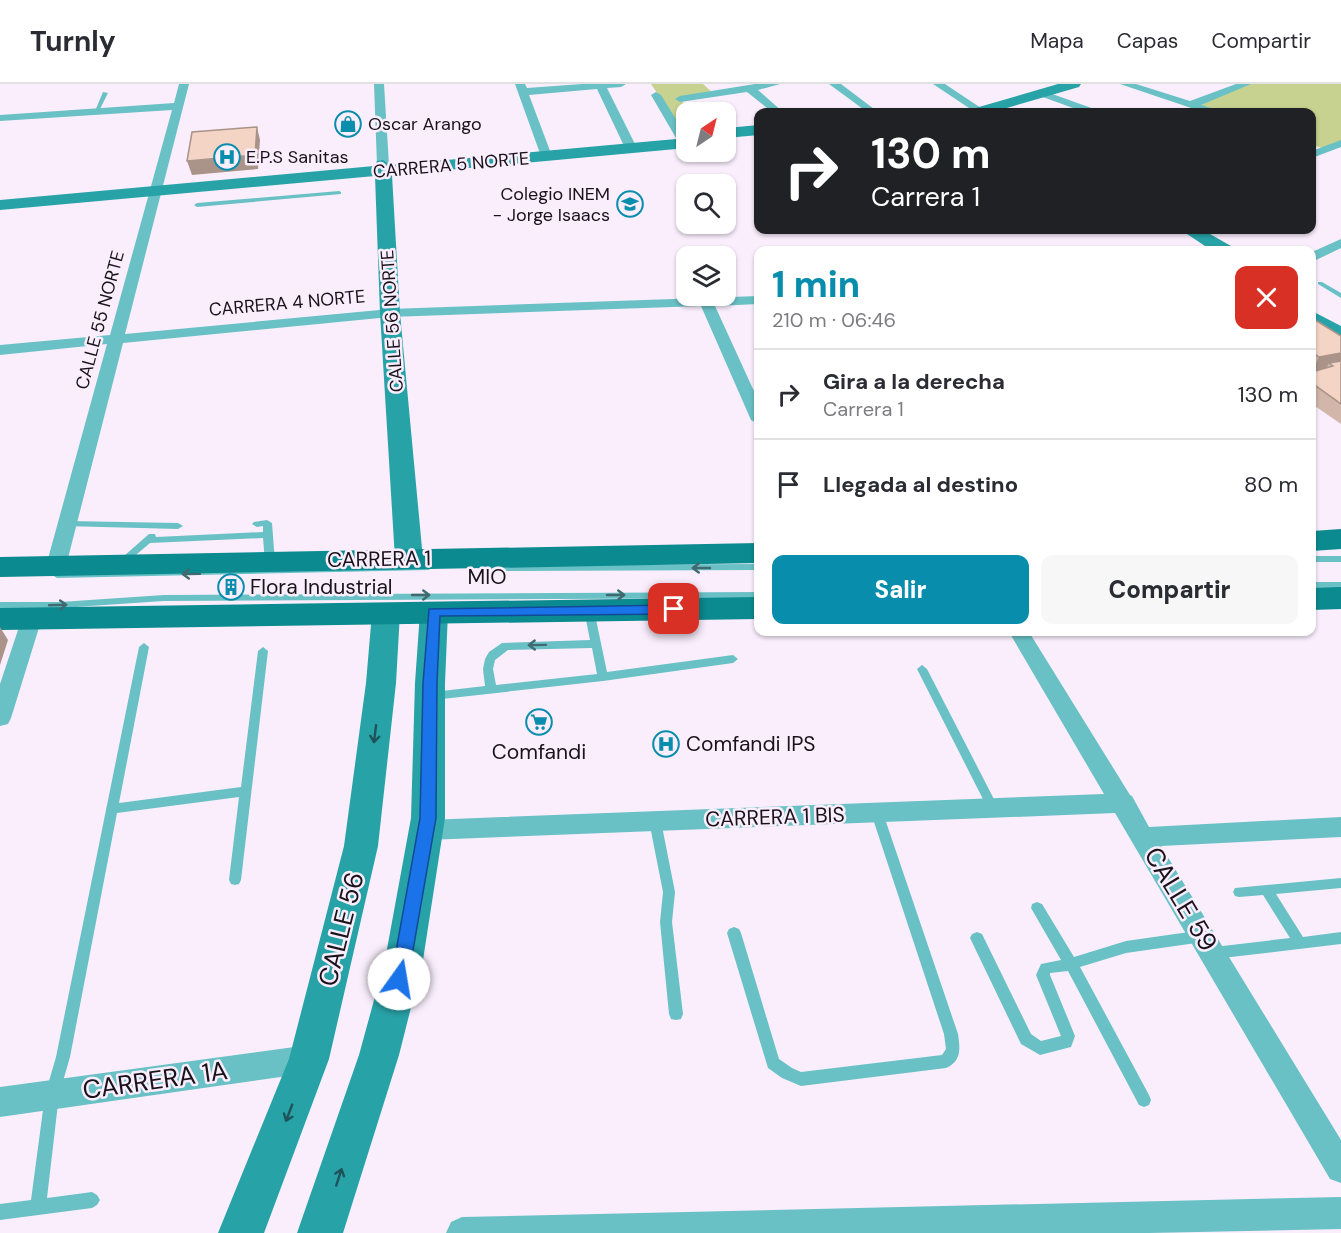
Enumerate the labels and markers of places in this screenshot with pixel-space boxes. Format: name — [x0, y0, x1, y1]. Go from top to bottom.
shop icon: Oscar Arango — [333, 109, 363, 139]
place label: Oscar Arango — [368, 112, 482, 136]
hospital icon: E.P.S Sanitas — [212, 142, 242, 172]
place label: E.P.S Sanitas — [246, 145, 348, 169]
place label: Colegio INEM - Jorge Isaacs — [492, 182, 610, 227]
school or university icon: Colegio INEM - Jorge Isaacs — [615, 189, 645, 219]
building icon: Flora Industrial — [216, 572, 246, 602]
place label: Flora Industrial — [250, 573, 393, 601]
pin — [648, 583, 699, 634]
supermarket icon: Comfandi — [524, 707, 554, 737]
hospital icon: Comfandi IPS — [651, 729, 681, 759]
place label: Comfandi IPS — [686, 730, 816, 758]
place label: Comfandi — [492, 738, 586, 766]

